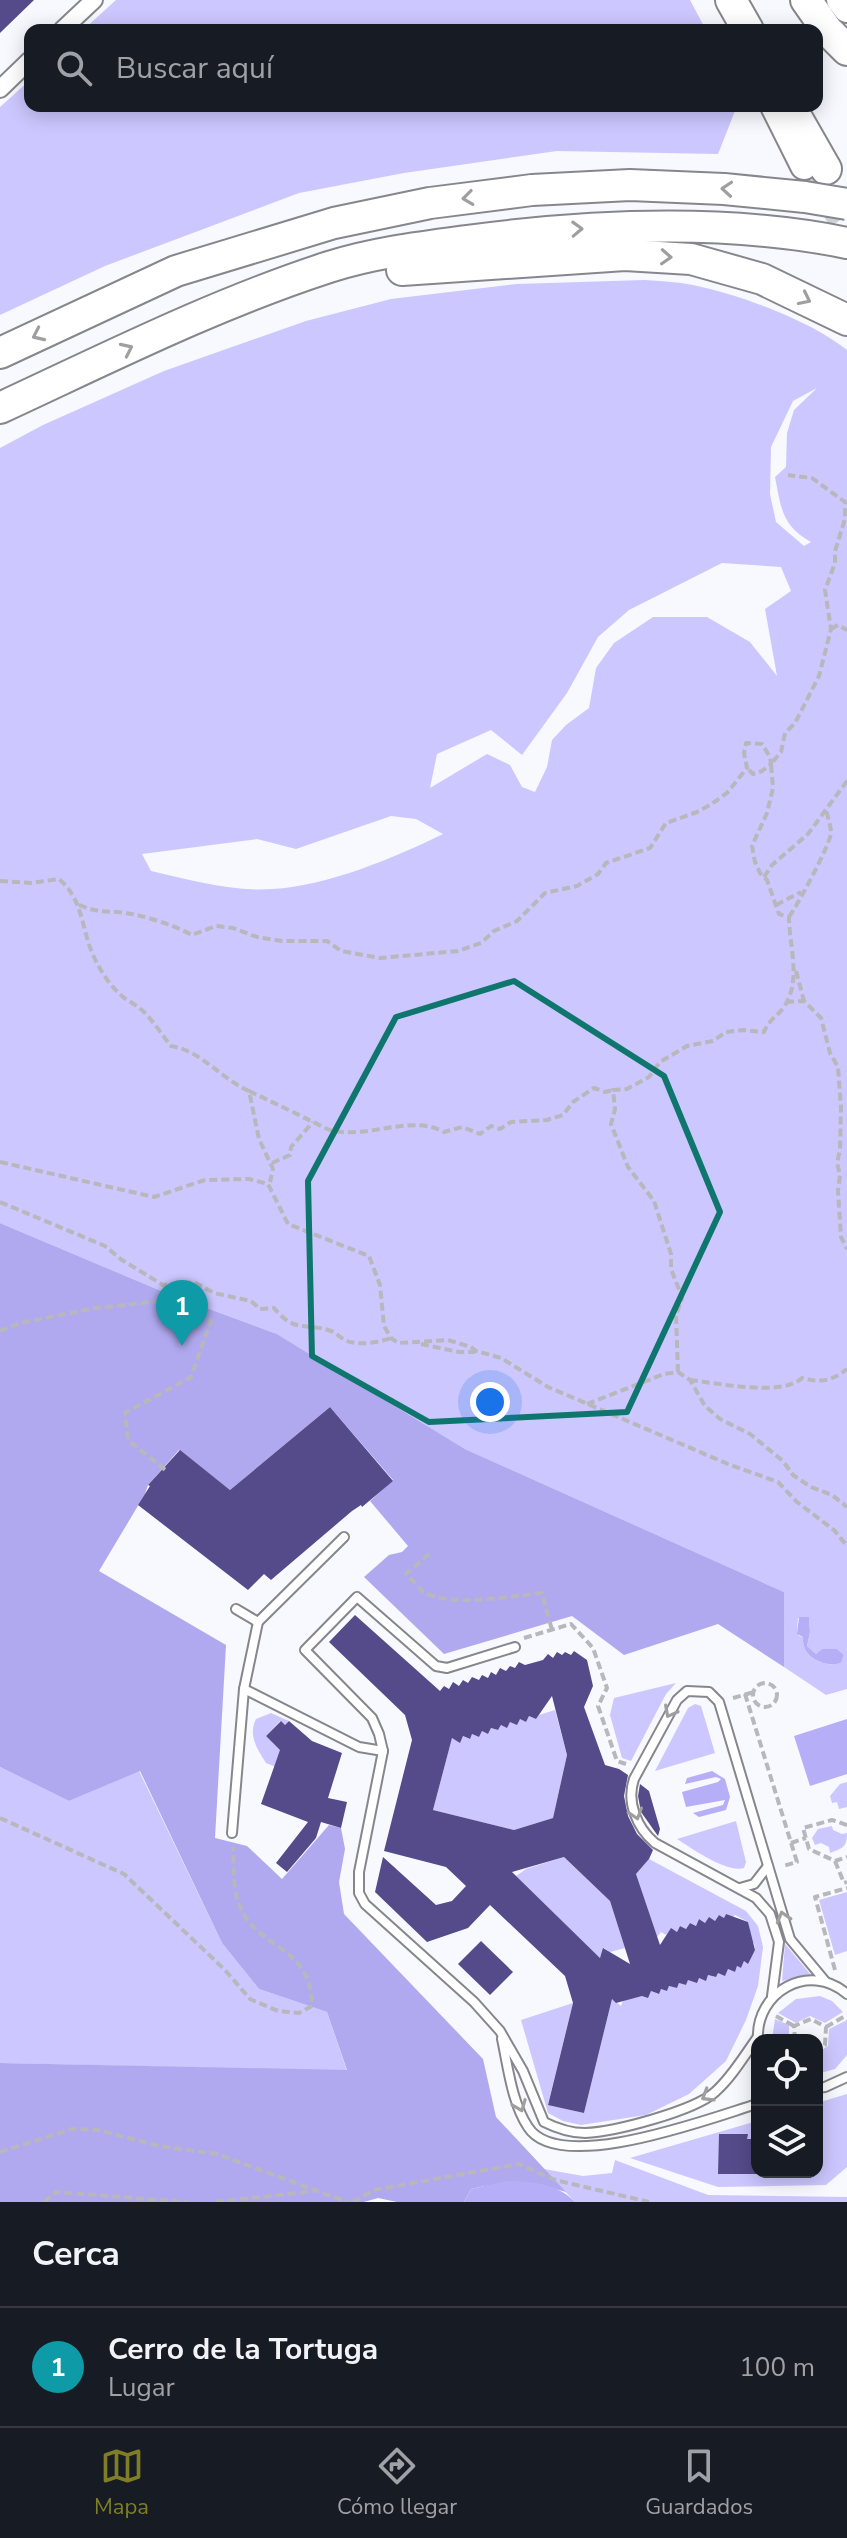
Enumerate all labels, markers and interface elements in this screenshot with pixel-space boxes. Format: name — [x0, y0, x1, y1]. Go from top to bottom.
search box — [24, 24, 823, 112]
icon: search — [52, 46, 96, 90]
text: Buscar aquí — [116, 48, 273, 89]
one-way arrow — [721, 181, 734, 198]
one-way arrow — [461, 189, 475, 206]
one-way arrow — [571, 221, 584, 238]
one-way arrow — [660, 248, 673, 265]
one-way arrow — [796, 290, 811, 305]
one-way arrow — [31, 326, 46, 342]
one-way arrow — [119, 343, 133, 359]
pin: 1 — [156, 1280, 208, 1346]
your location — [470, 1382, 510, 1422]
one-way arrow — [664, 1703, 680, 1718]
one-way arrow — [627, 1807, 643, 1820]
one-way arrow — [776, 1911, 792, 1924]
map controls — [751, 2034, 823, 2178]
button: locate — [751, 2034, 823, 2106]
one-way arrow — [701, 2086, 715, 2101]
one-way arrow — [510, 2098, 526, 2112]
button: layers — [751, 2106, 823, 2178]
text: Cerca — [32, 2231, 120, 2277]
text: Cerro de la Tortuga — [108, 2329, 378, 2370]
text: 1 — [50, 2350, 66, 2385]
text: 100 m — [739, 2350, 815, 2385]
text: Lugar — [108, 2370, 175, 2405]
tab: Mapa — [94, 2444, 149, 2522]
tab: Cómo llegar — [337, 2444, 457, 2522]
tab: Guardados — [645, 2444, 753, 2522]

